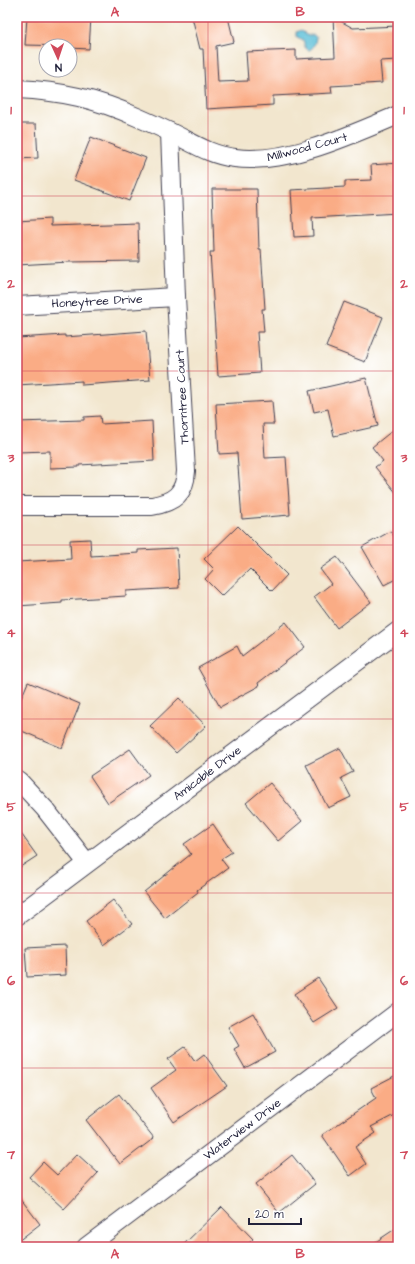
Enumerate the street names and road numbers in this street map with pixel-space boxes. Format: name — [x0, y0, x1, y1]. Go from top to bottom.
street label: Millwood Court — [265, 129, 349, 166]
street label: Honeytree Drive — [51, 291, 144, 313]
street label: Thorntree Court — [172, 349, 193, 445]
street label: Amicable Drive — [170, 742, 245, 805]
street label: Waterview Drive — [200, 1094, 285, 1164]

